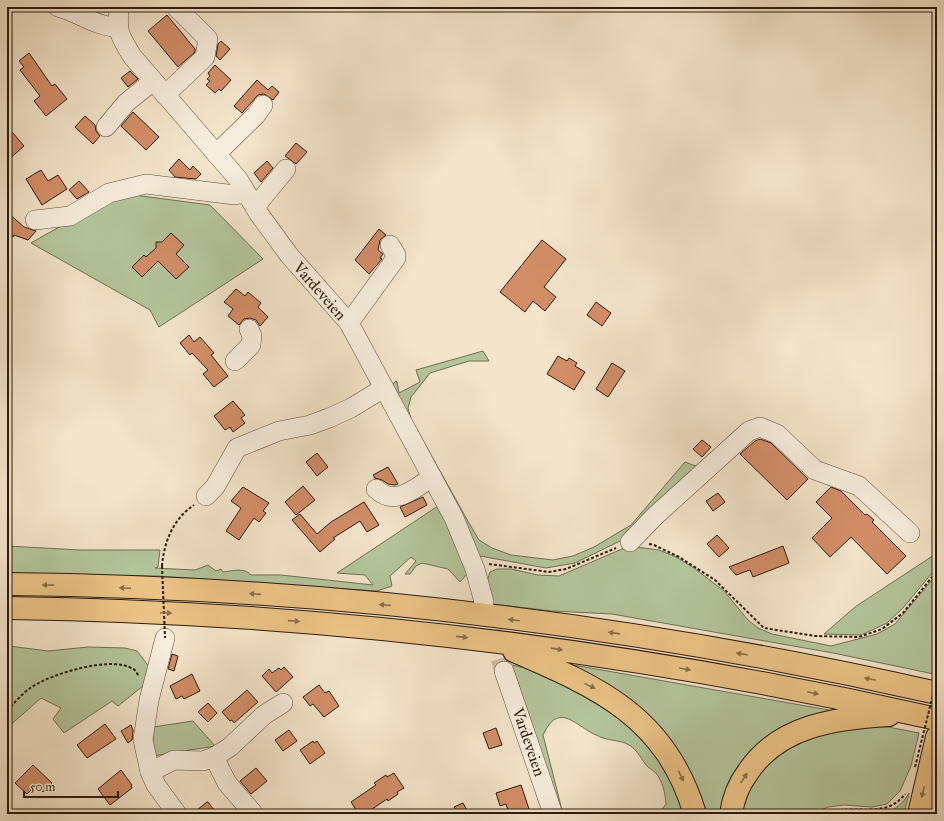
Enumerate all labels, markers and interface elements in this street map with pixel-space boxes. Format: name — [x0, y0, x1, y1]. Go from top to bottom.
street label: Vardeveien — [289, 257, 351, 324]
one-way arrow — [41, 582, 54, 588]
one-way arrow — [119, 584, 131, 591]
one-way arrow — [249, 591, 261, 598]
one-way arrow — [379, 602, 391, 608]
one-way arrow — [160, 610, 172, 617]
one-way arrow — [508, 616, 520, 623]
one-way arrow — [288, 618, 300, 625]
one-way arrow — [608, 630, 620, 636]
one-way arrow — [456, 634, 468, 641]
one-way arrow — [551, 646, 563, 652]
one-way arrow — [736, 651, 748, 657]
one-way arrow — [679, 666, 692, 672]
one-way arrow — [864, 675, 876, 681]
one-way arrow — [584, 683, 595, 689]
one-way arrow — [807, 690, 819, 696]
street label: Vardeveien — [508, 704, 550, 779]
one-way arrow — [677, 770, 684, 781]
one-way arrow — [740, 772, 748, 783]
scale bar — [24, 773, 118, 799]
text: 50 m — [30, 780, 55, 794]
one-way arrow — [920, 786, 926, 798]

